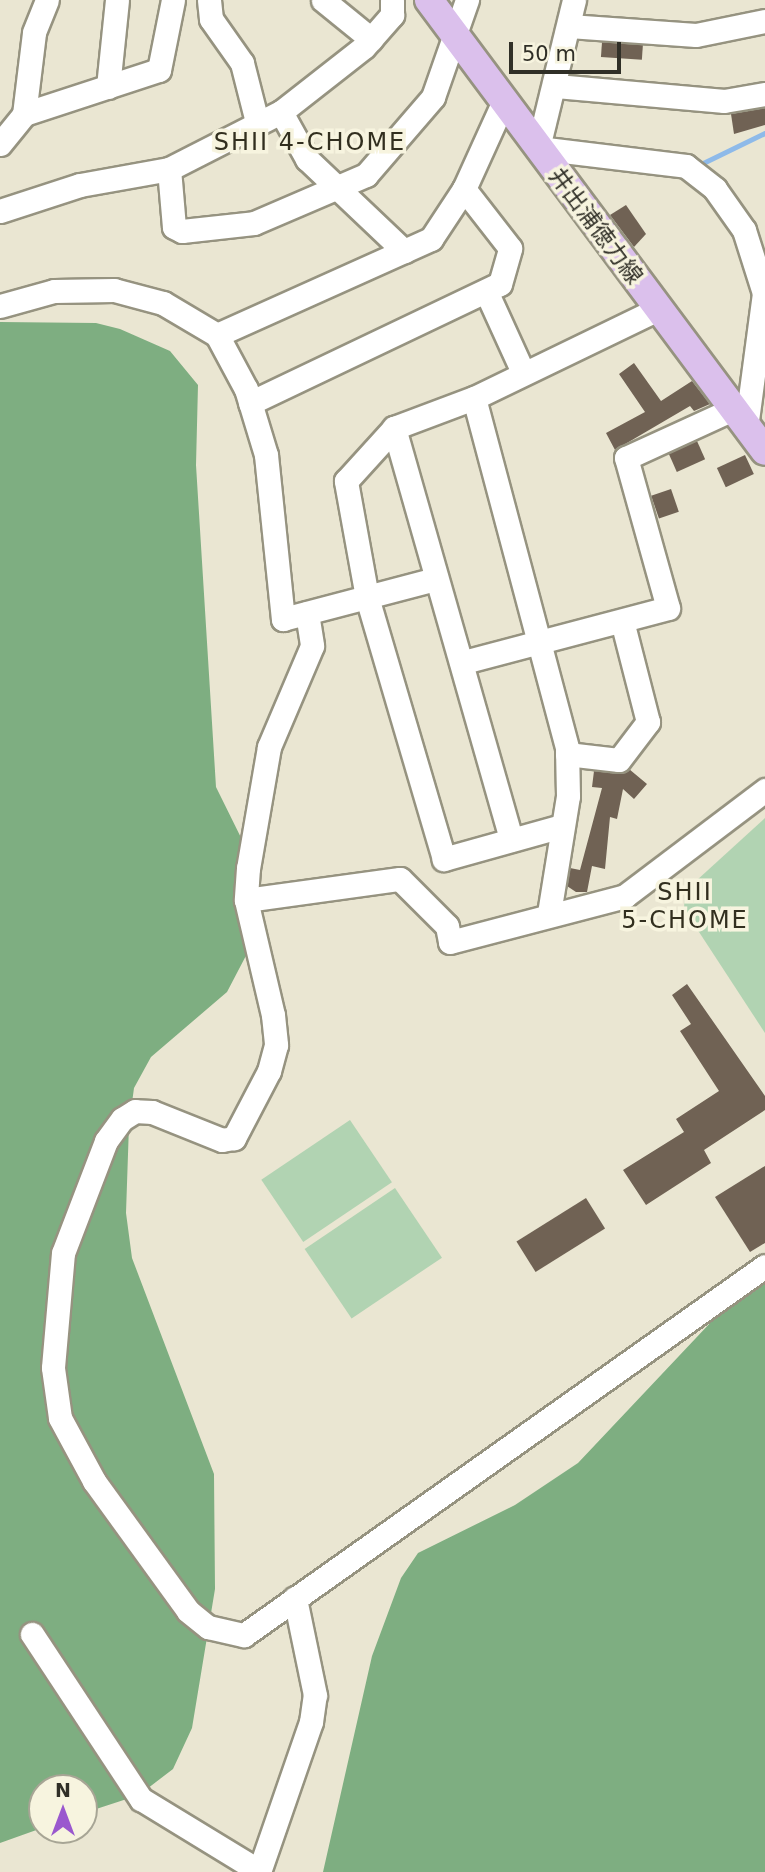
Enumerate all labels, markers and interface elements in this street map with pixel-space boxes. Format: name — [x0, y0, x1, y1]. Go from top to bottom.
scale bar — [513, 28, 625, 72]
text: 50 m — [522, 42, 576, 66]
district label: SHII 4-CHOME — [215, 129, 405, 157]
street label: 井出浦徳力線 — [543, 163, 649, 289]
district label: SHII 5-CHOME — [622, 879, 748, 935]
north arrow — [28, 1774, 98, 1844]
text: N — [55, 1779, 71, 1801]

